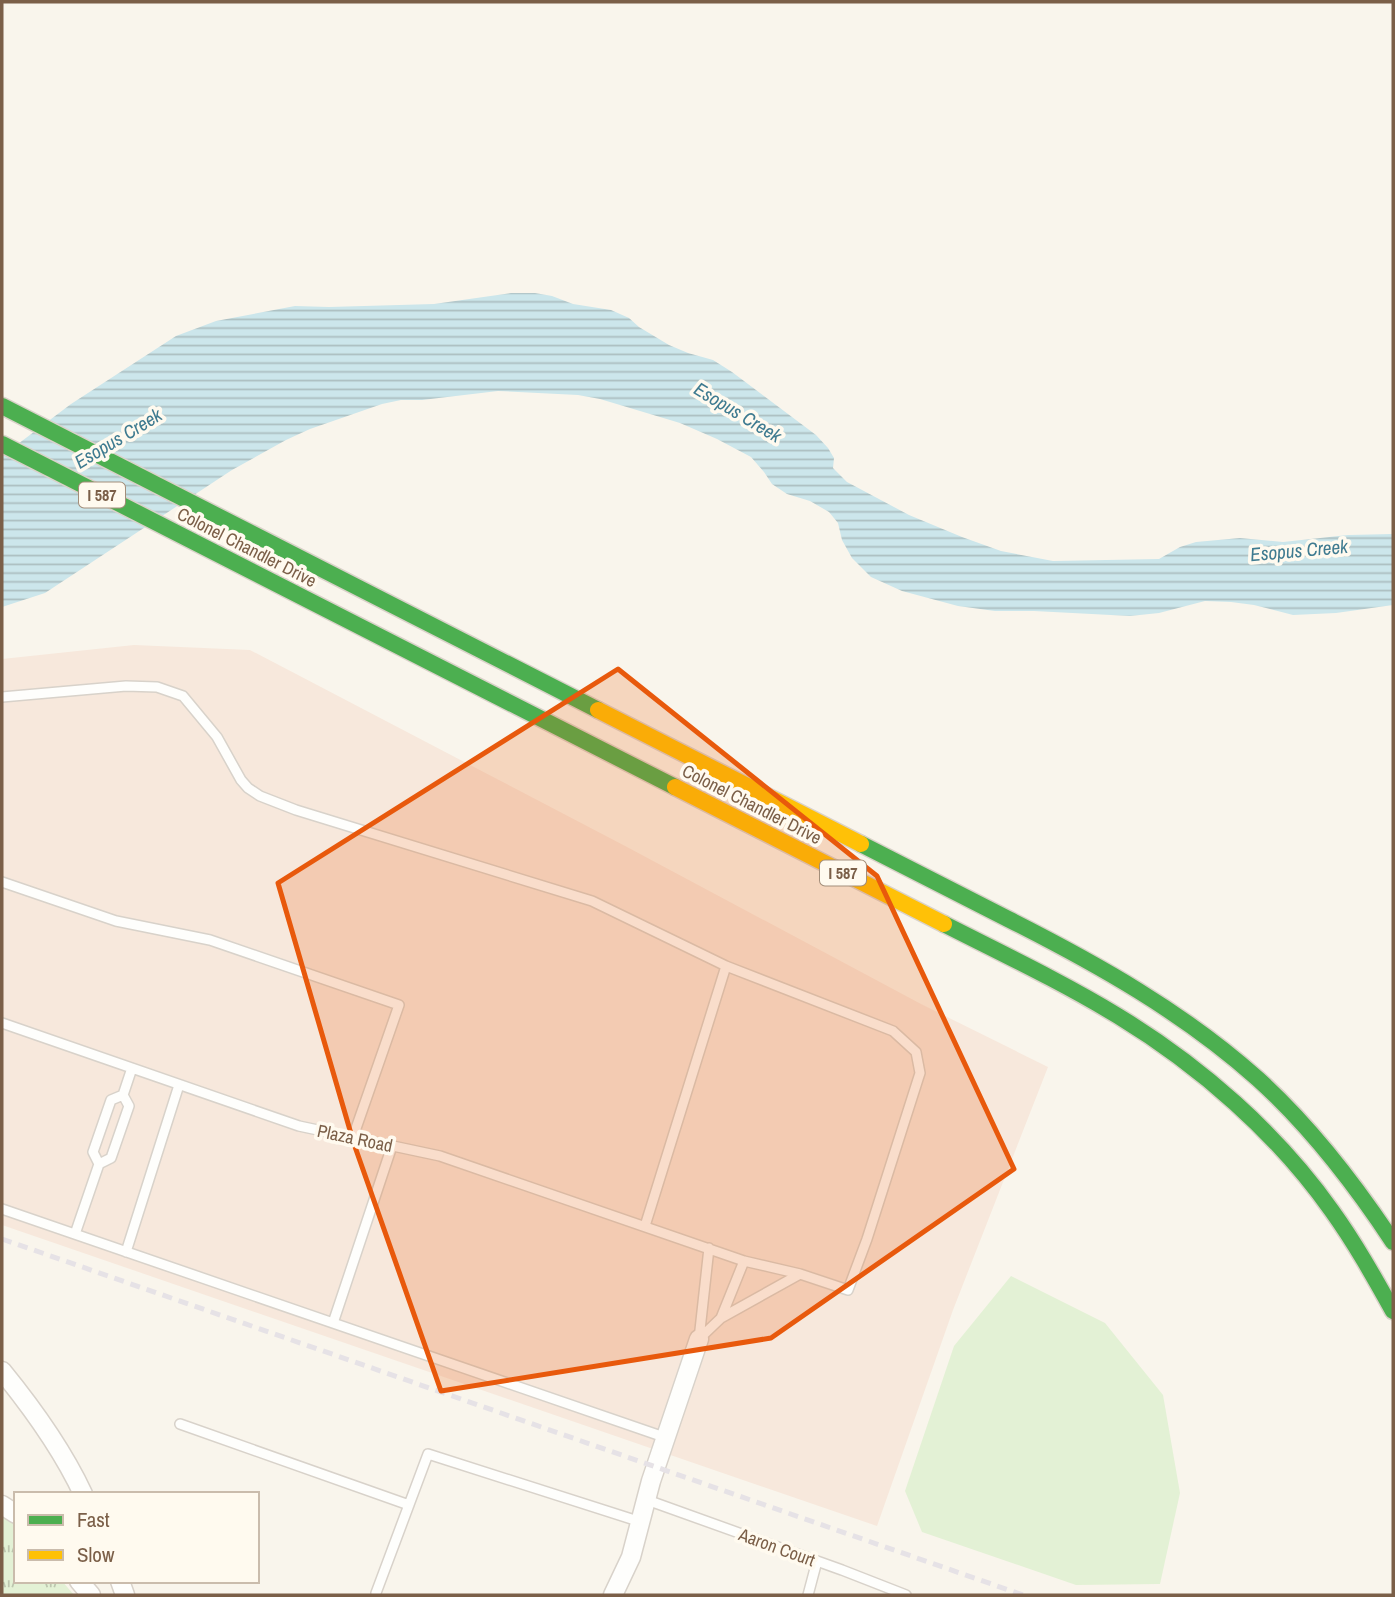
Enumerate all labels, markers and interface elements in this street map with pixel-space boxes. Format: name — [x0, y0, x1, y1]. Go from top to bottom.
water label: Esopus Creek — [689, 376, 788, 449]
water label: Esopus Creek — [69, 401, 168, 474]
road number: I 587 — [79, 482, 125, 508]
street label: Colonel Chandler Drive — [173, 501, 321, 593]
water label: Esopus Creek — [1249, 533, 1350, 567]
street label: Colonel Chandler Drive — [678, 758, 826, 850]
road number: I 587 — [820, 860, 866, 886]
street label: Plaza Road — [315, 1118, 395, 1158]
legend — [14, 1492, 259, 1583]
text: Fast — [77, 1505, 110, 1534]
street label: Aaron Court — [734, 1521, 819, 1572]
text: Slow — [77, 1540, 115, 1569]

